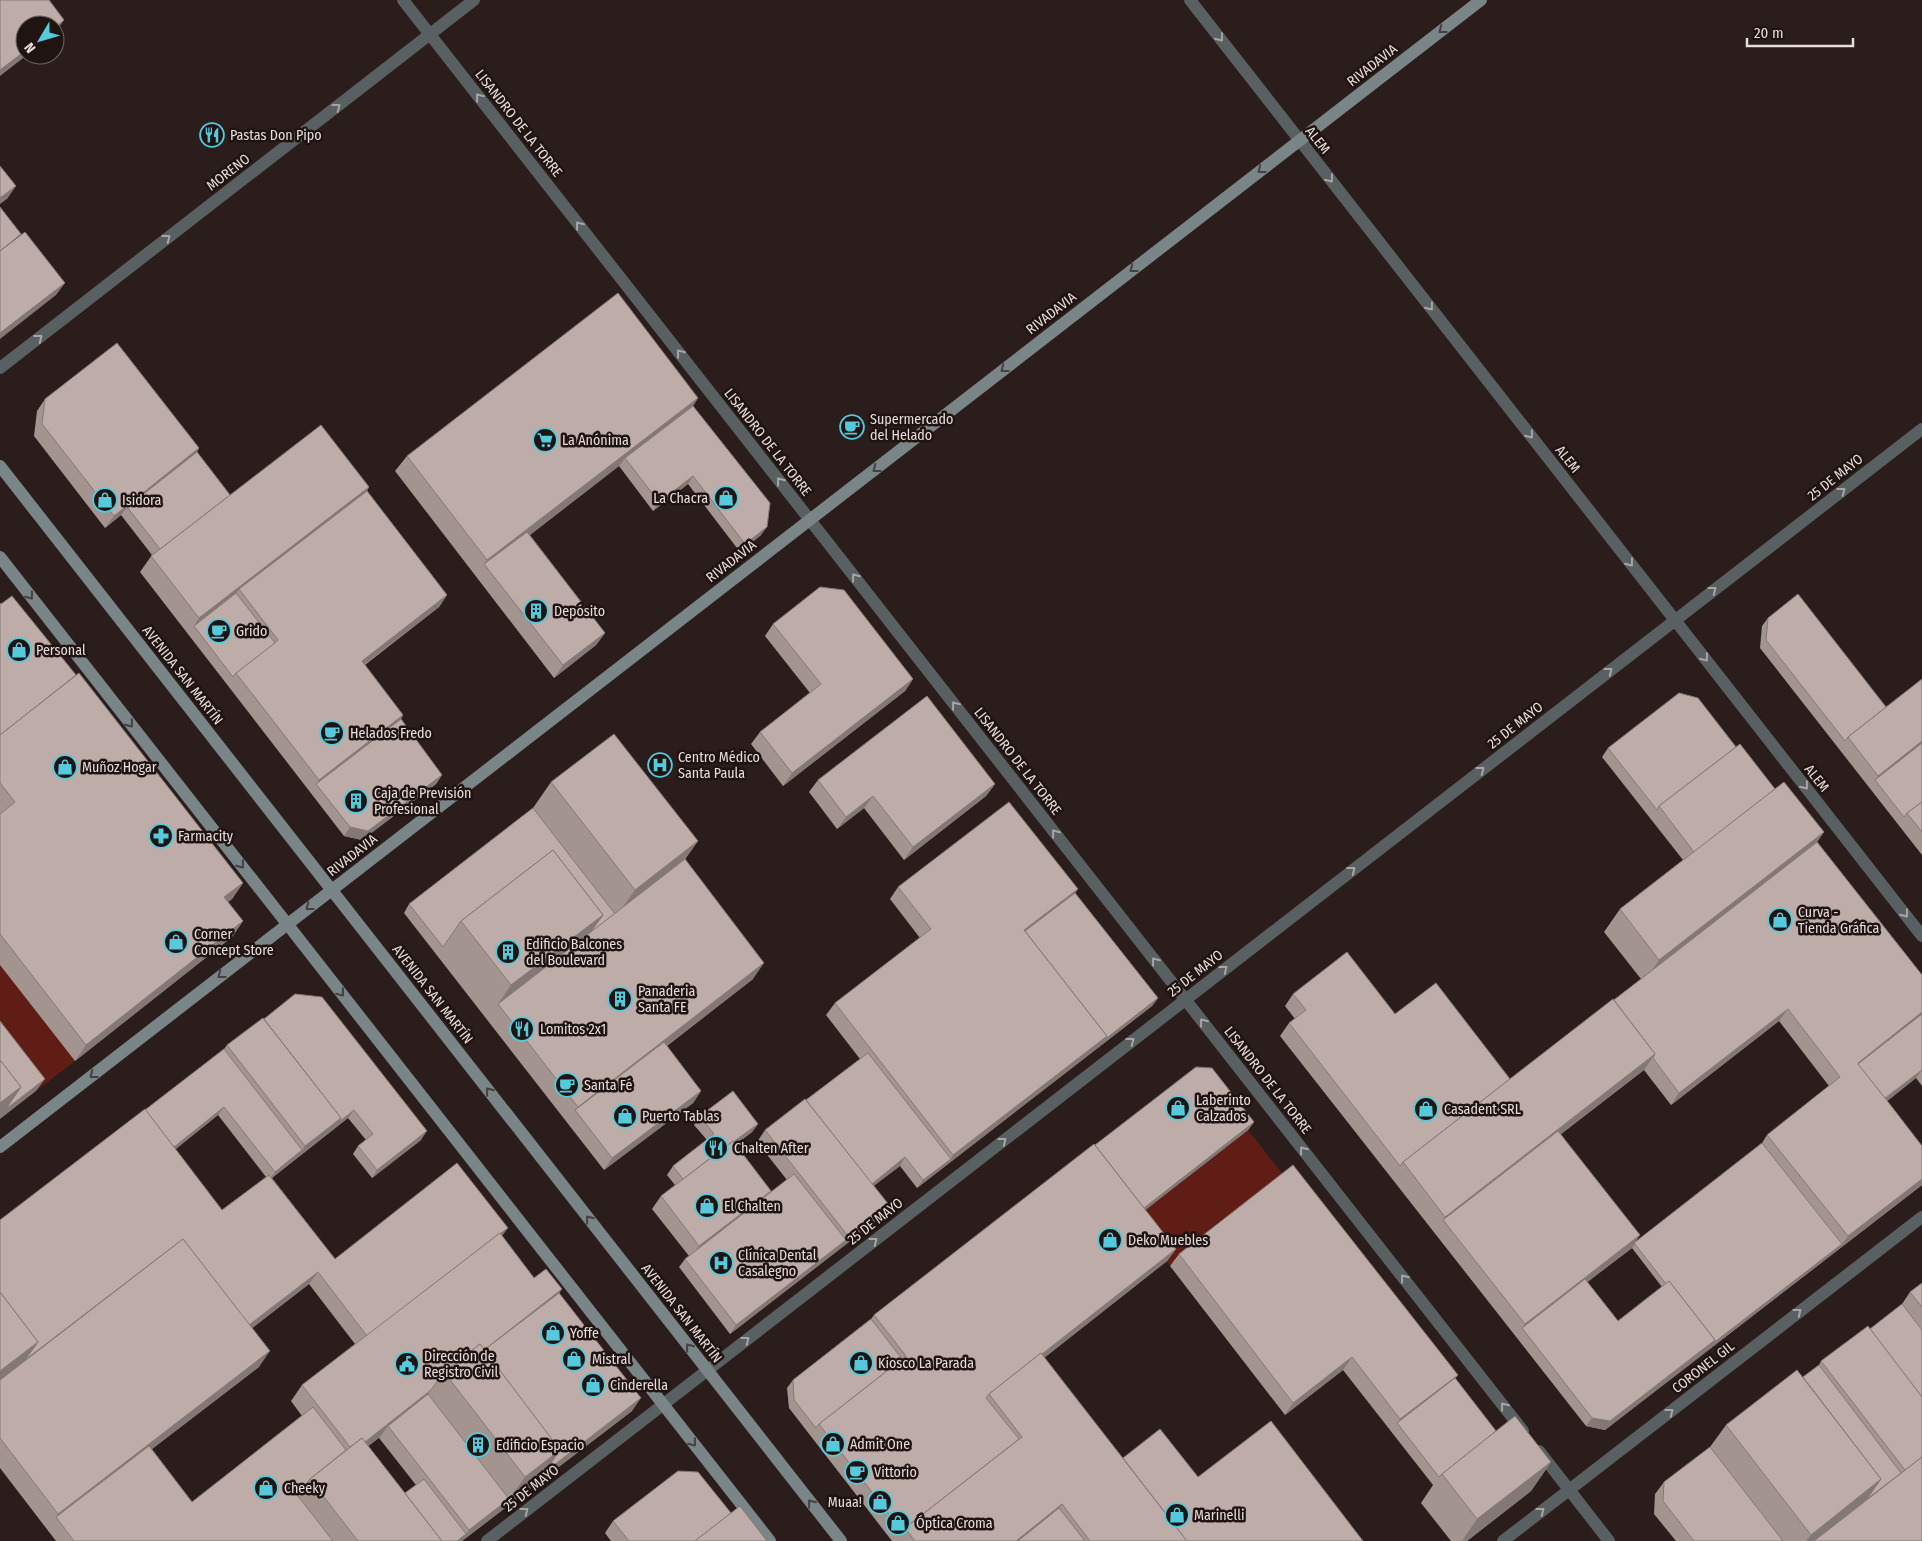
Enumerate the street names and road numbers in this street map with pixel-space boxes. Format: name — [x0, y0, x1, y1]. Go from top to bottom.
street label: RIVADAVIA — [1344, 40, 1401, 90]
street label: LISANDRO DE LA TORRE — [471, 66, 566, 181]
street label: ALEM — [1302, 123, 1334, 157]
street label: MORENO — [203, 150, 253, 195]
street label: RIVADAVIA — [1023, 288, 1080, 338]
street label: LISANDRO DE LA TORRE — [720, 385, 815, 500]
street label: ALEM — [1552, 442, 1584, 476]
street label: 25 DE MAYO — [1804, 450, 1867, 504]
street label: RIVADAVIA — [703, 536, 760, 586]
street label: AVENIDA SAN MARTÍN — [139, 622, 227, 728]
street label: 25 DE MAYO — [1484, 698, 1547, 752]
street label: LISANDRO DE LA TORRE — [970, 704, 1065, 819]
street label: ALEM — [1801, 761, 1833, 795]
street label: RIVADAVIA — [324, 830, 381, 880]
street label: AVENIDA SAN MARTÍN — [389, 941, 477, 1047]
street label: 25 DE MAYO — [1164, 946, 1227, 1000]
street label: LISANDRO DE LA TORRE — [1220, 1023, 1315, 1138]
street label: 25 DE MAYO — [844, 1194, 907, 1248]
street label: AVENIDA SAN MARTÍN — [638, 1260, 726, 1366]
street label: CORONEL GIL — [1669, 1338, 1738, 1397]
street label: 25 DE MAYO — [500, 1461, 563, 1515]

